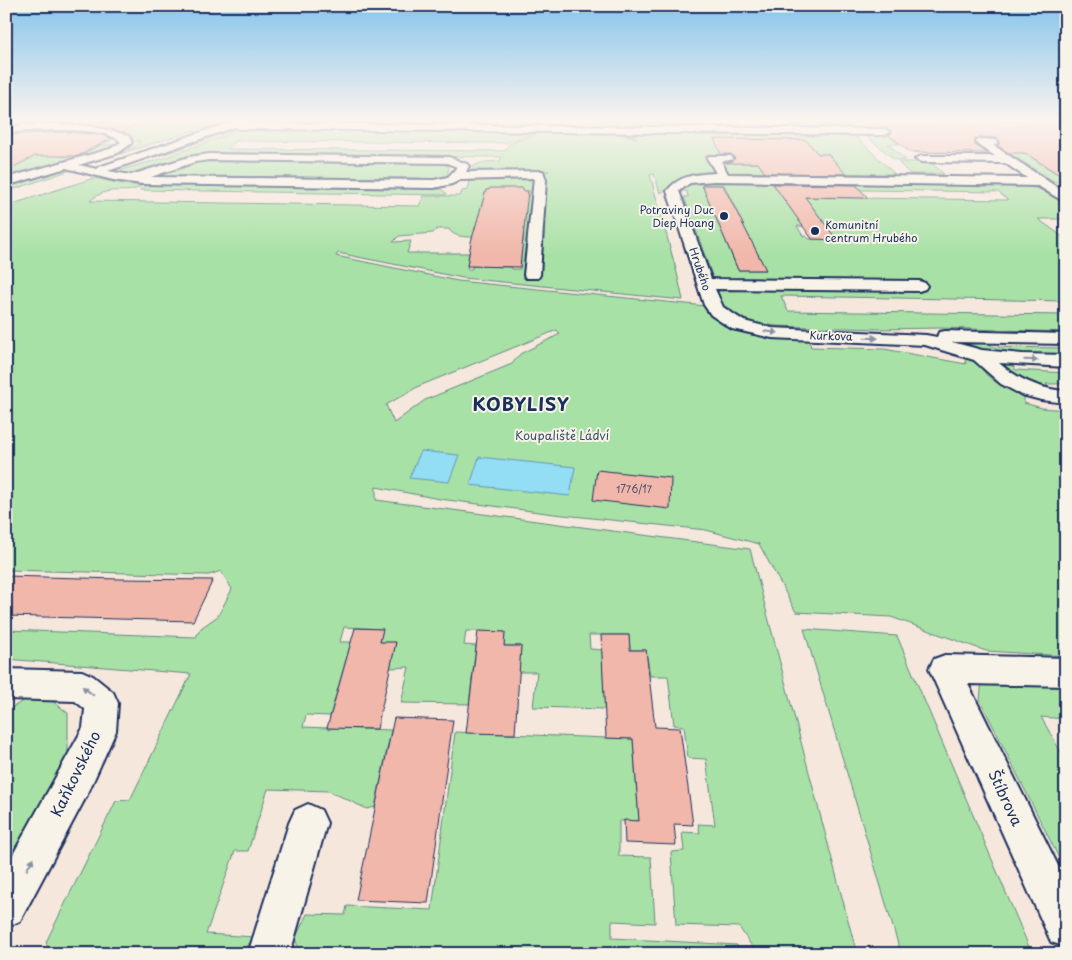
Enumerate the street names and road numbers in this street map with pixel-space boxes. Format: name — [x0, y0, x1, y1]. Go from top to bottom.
street label: Hrubého — [685, 245, 716, 293]
street label: Kurkova — [809, 326, 853, 345]
street label: Kaňkovského — [44, 726, 105, 820]
street label: Štíbrova — [983, 765, 1030, 830]

